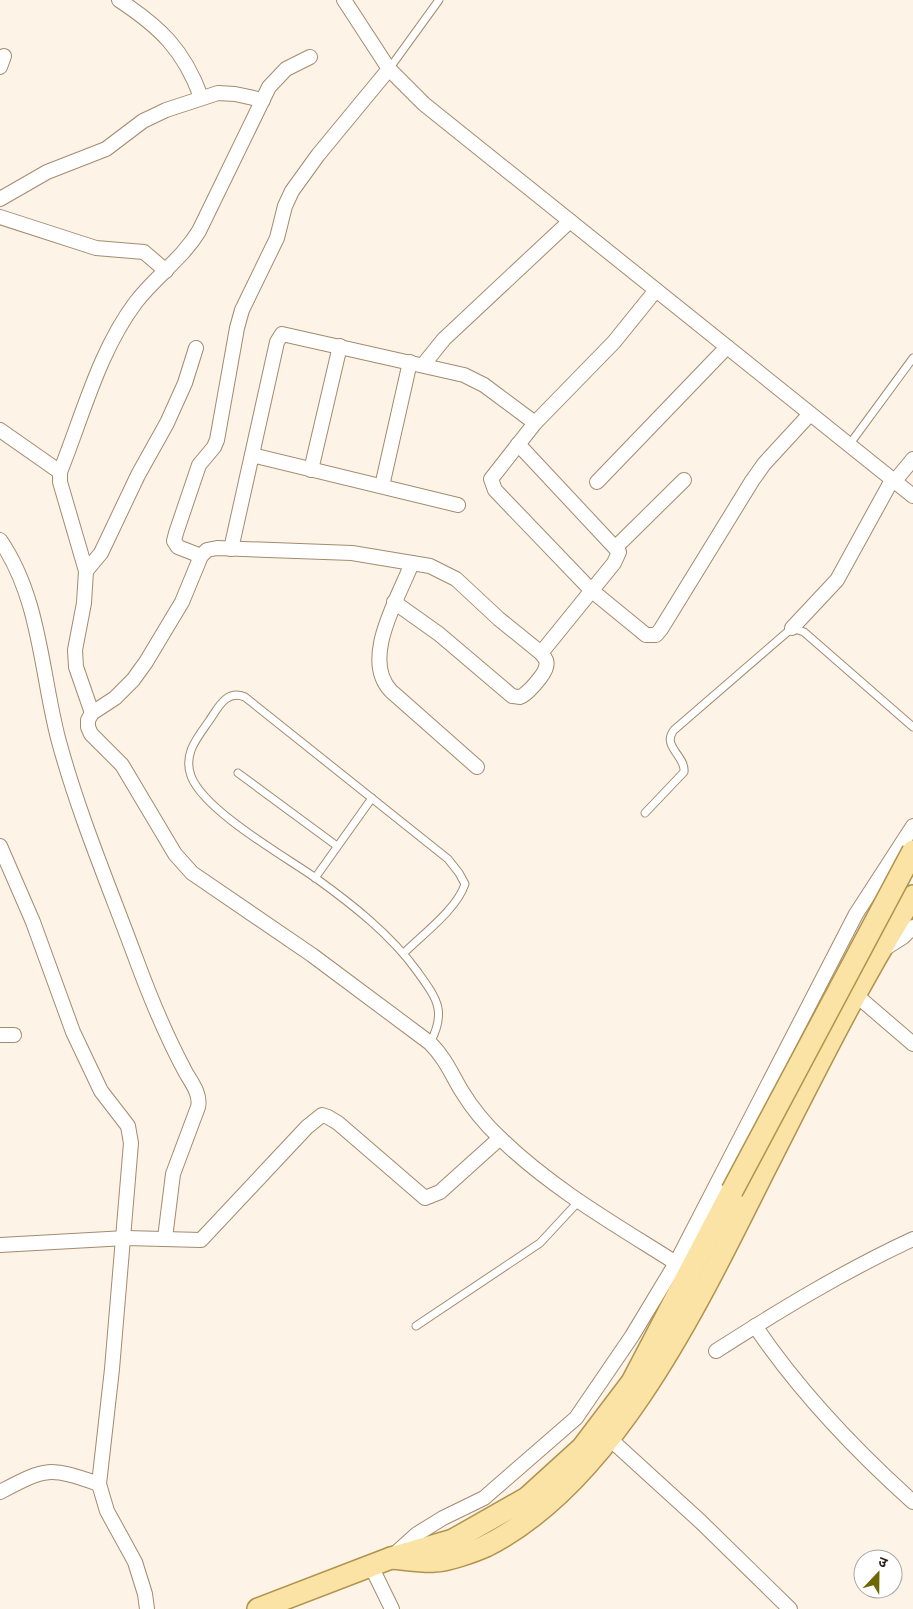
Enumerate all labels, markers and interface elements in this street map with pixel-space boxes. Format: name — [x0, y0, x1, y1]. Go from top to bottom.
north arrow — [853, 1549, 903, 1599]
text: उ — [876, 1553, 890, 1571]

